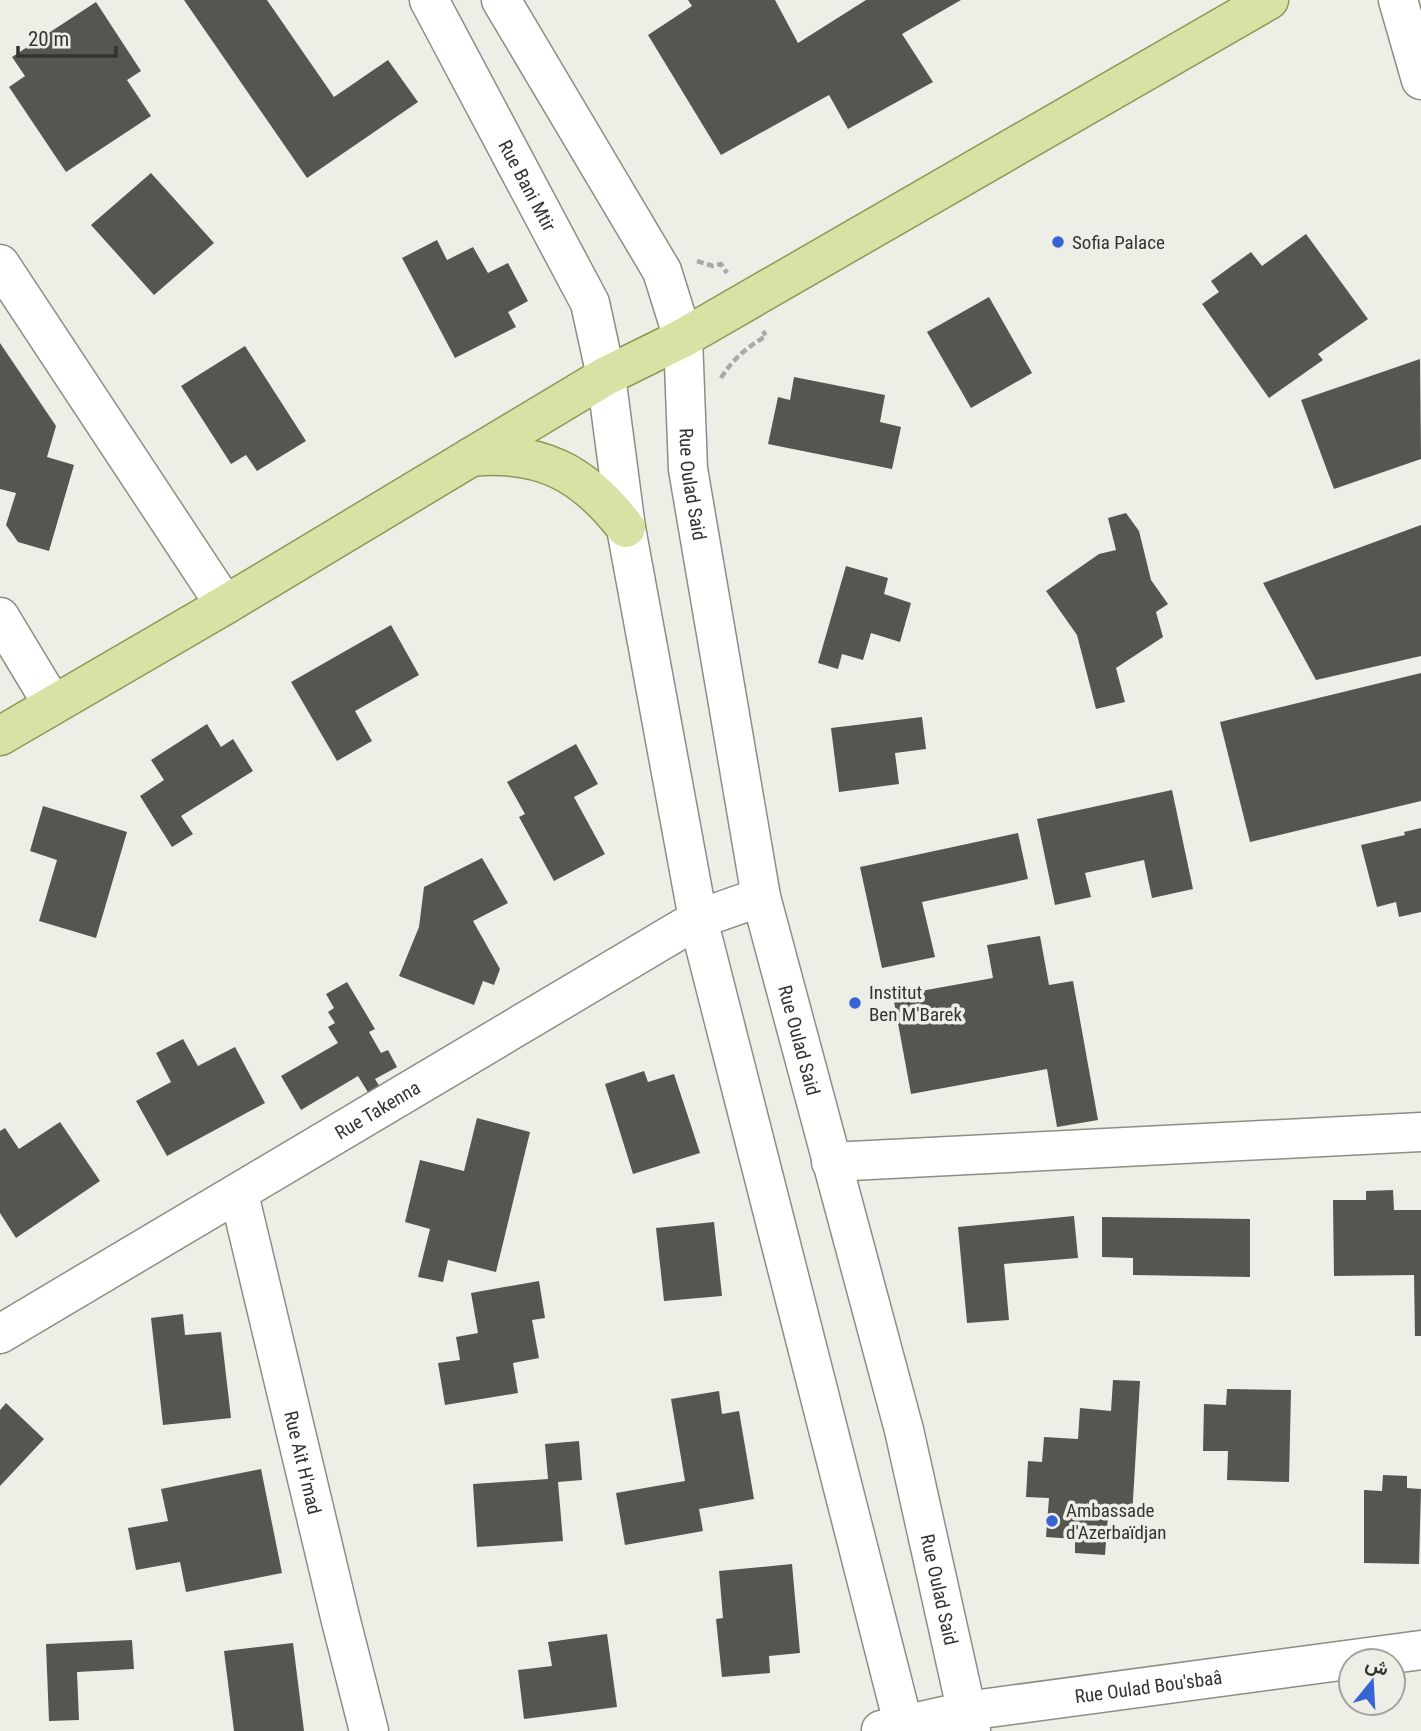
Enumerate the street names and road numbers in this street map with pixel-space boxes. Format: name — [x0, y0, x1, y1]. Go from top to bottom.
street label: Rue Bani Mtir — [494, 136, 561, 235]
street label: Rue Oulad Said — [675, 427, 711, 542]
street label: Rue Oulad Said — [774, 983, 825, 1098]
street label: Rue Takenna — [331, 1076, 424, 1144]
street label: Rue Ait H'mad — [280, 1408, 327, 1517]
street label: Rue Oulad Said — [916, 1532, 963, 1647]
street label: Rue Oulad Bou'sbaâ — [1073, 1665, 1223, 1708]

